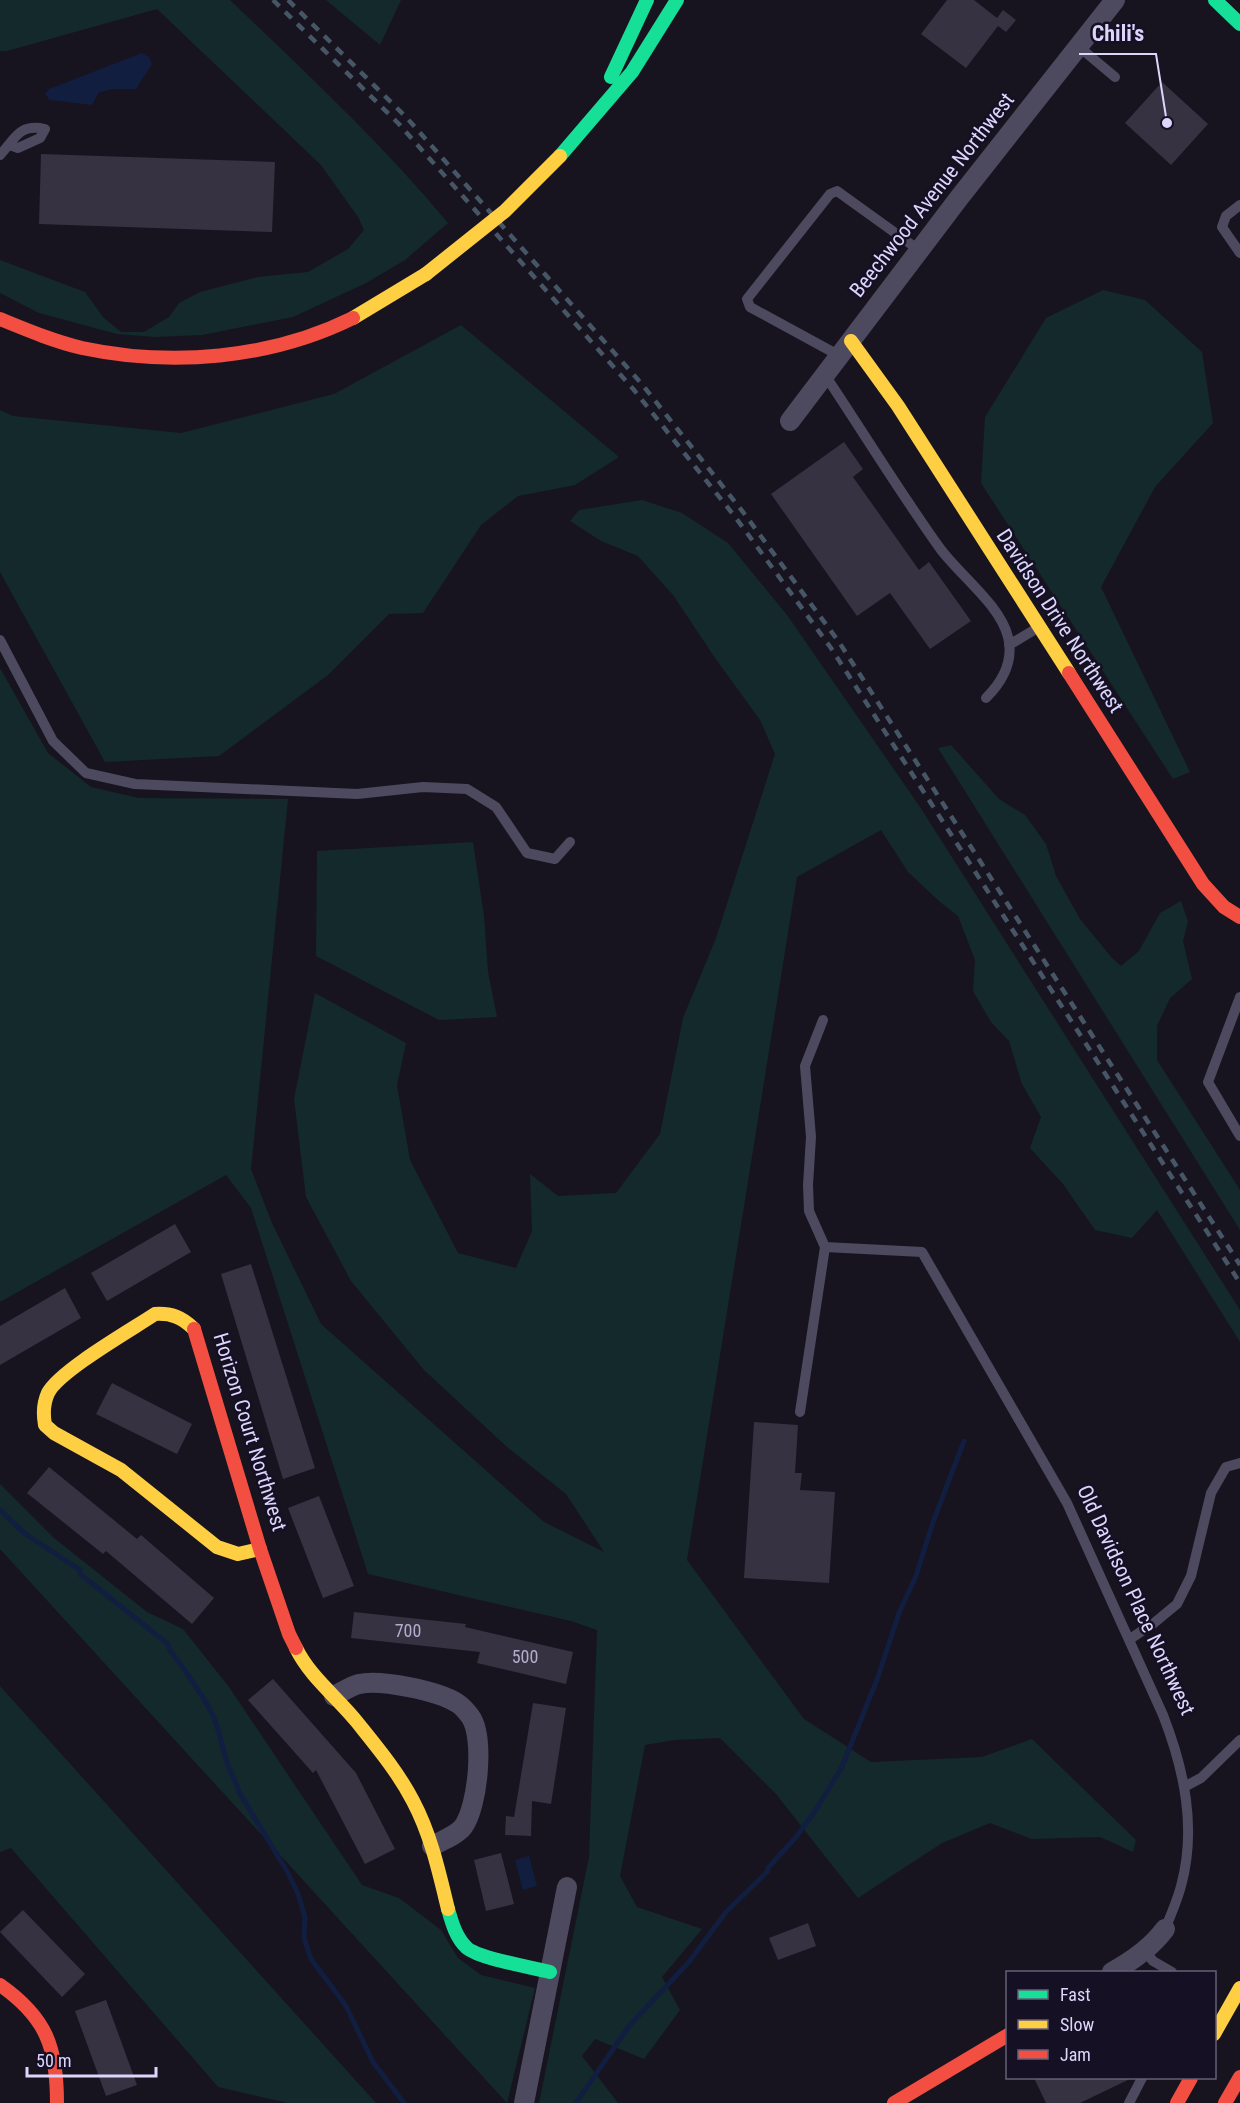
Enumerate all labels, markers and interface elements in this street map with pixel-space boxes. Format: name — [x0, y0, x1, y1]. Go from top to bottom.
callout: Chili's — [1079, 14, 1156, 54]
text: Chili's — [1092, 21, 1144, 46]
street label: Beechwood Avenue Northwest — [845, 88, 1019, 302]
street label: Davidson Drive Northwest — [992, 525, 1128, 717]
street label: Horizon Court Northwest — [208, 1330, 292, 1534]
street label: Old Davidson Place Northwest — [1072, 1481, 1200, 1719]
house number: 700 — [395, 1620, 421, 1641]
house number: 500 — [512, 1646, 538, 1667]
legend — [1006, 1971, 1216, 2079]
text: Fast — [1060, 1984, 1091, 2005]
text: Slow — [1060, 2014, 1095, 2035]
scale bar — [27, 2040, 156, 2078]
text: Jam — [1060, 2044, 1091, 2065]
text: 50 m — [36, 2050, 71, 2071]

